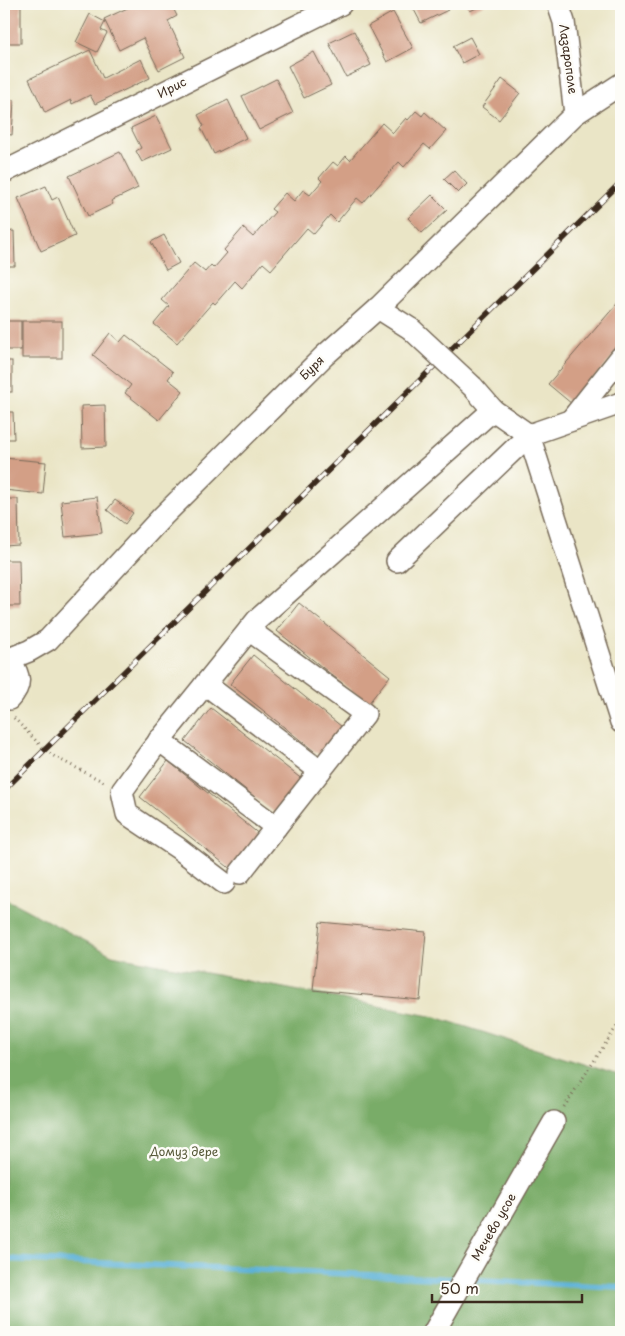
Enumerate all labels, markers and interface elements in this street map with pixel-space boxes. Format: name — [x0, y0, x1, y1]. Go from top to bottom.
street label: Лазарополе — [555, 23, 583, 95]
street label: Ирис — [154, 72, 189, 102]
street label: Буря — [295, 351, 328, 384]
park label: Домуз дере — [149, 1142, 219, 1160]
street label: Мечево усое — [466, 1189, 520, 1264]
scale bar — [432, 1271, 582, 1303]
text: 50 m — [440, 1276, 479, 1299]

